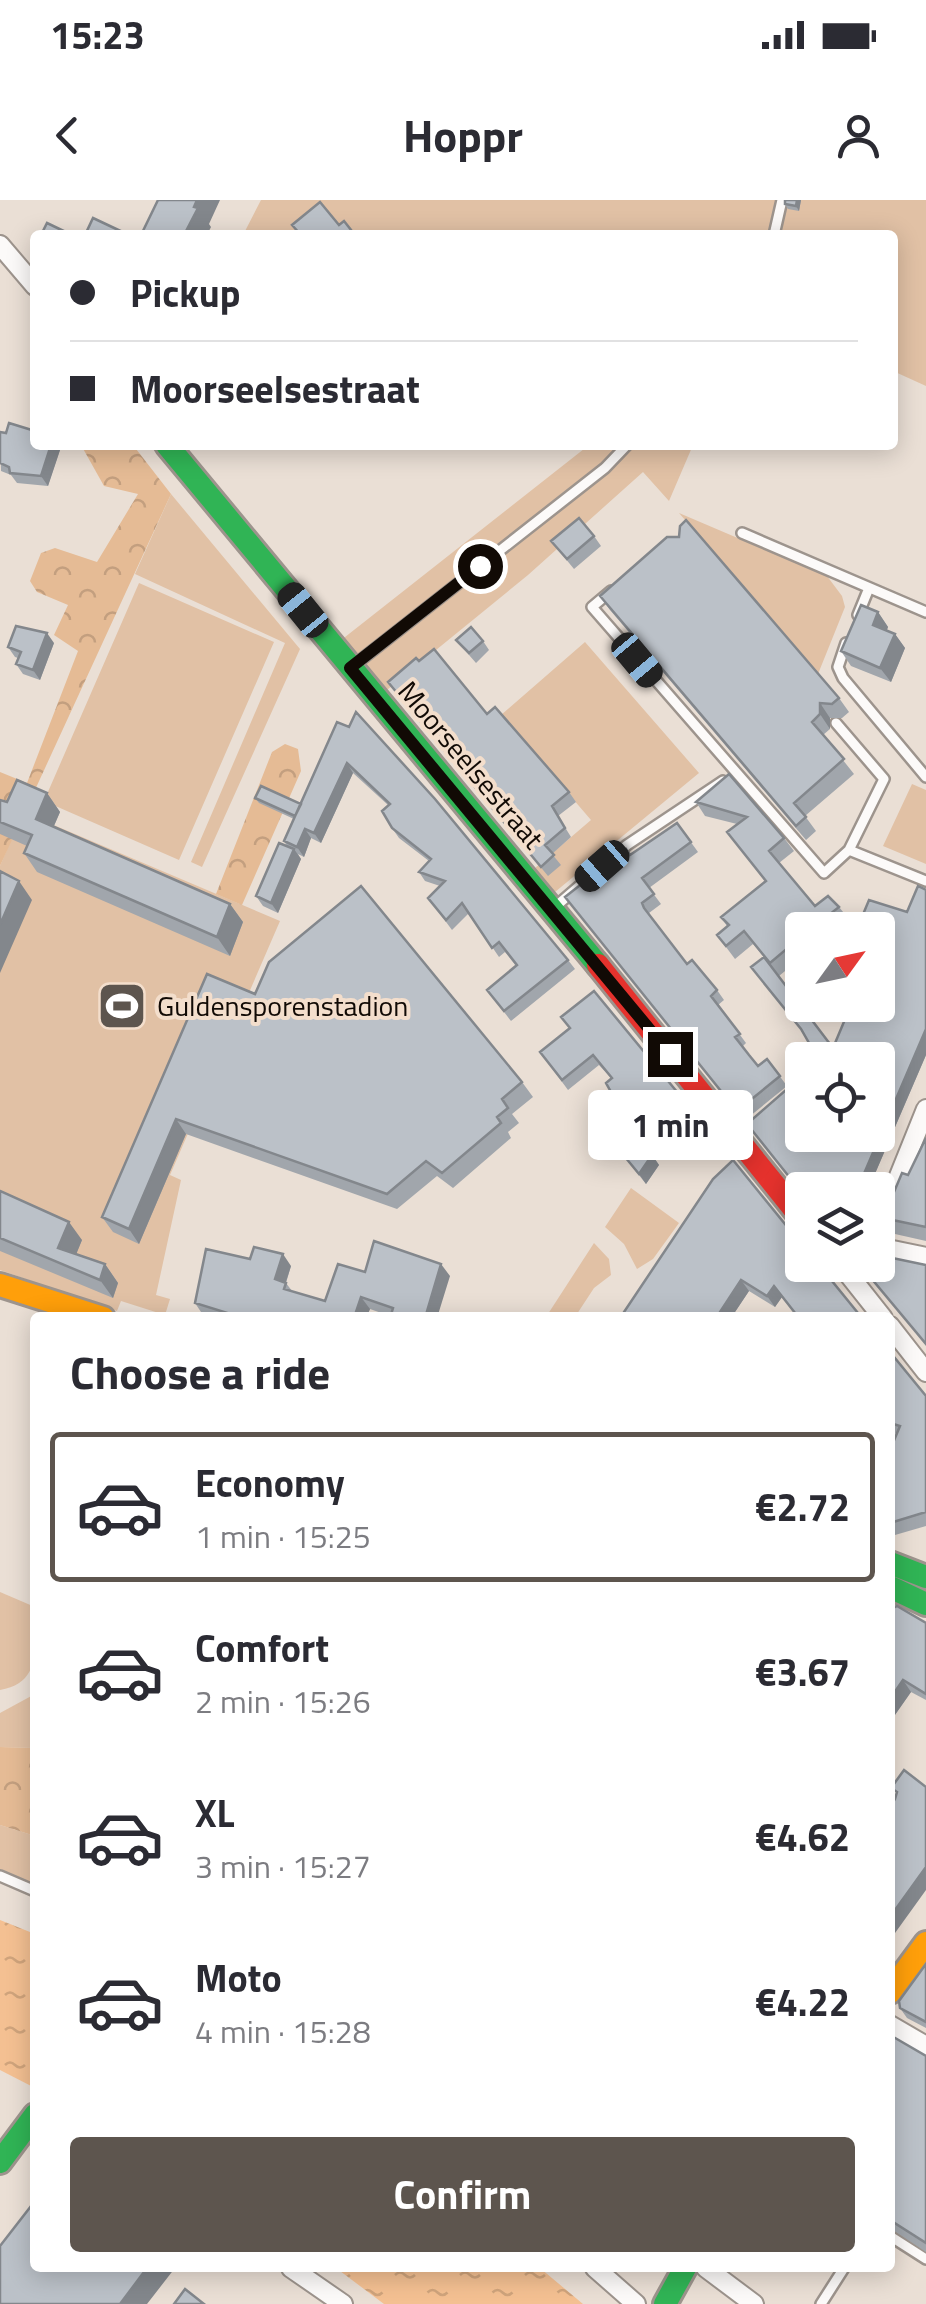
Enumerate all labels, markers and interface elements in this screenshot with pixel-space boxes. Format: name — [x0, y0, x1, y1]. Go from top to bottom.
text: 15:23 — [50, 6, 145, 64]
text: Hoppr — [403, 101, 523, 169]
icon: back — [40, 108, 95, 163]
icon: person — [831, 108, 886, 163]
text: Pickup — [130, 264, 240, 322]
text: Moorseelsestraat — [130, 360, 420, 418]
route start — [458, 544, 503, 589]
car — [272, 577, 334, 643]
car — [606, 627, 668, 693]
street label: Moorseelsestraat — [388, 671, 555, 858]
car — [570, 835, 634, 897]
north arrow — [785, 912, 895, 1022]
map controls — [785, 912, 895, 1282]
sports icon: Guldensporenstadion — [96, 980, 148, 1032]
place label: Guldensporenstadion — [157, 984, 408, 1027]
route end — [648, 1032, 693, 1077]
button: locate — [785, 1042, 895, 1152]
callout: 1 min — [588, 1089, 752, 1159]
text: 1 min — [632, 1101, 709, 1149]
button: layers — [785, 1172, 895, 1282]
text: Choose a ride — [70, 1338, 330, 1406]
text: Economy — [195, 1454, 345, 1512]
icon: car — [75, 1462, 165, 1552]
text: €2.72 — [755, 1478, 850, 1536]
text: 1 min · 15:25 — [195, 1512, 371, 1560]
text: Comfort — [195, 1619, 329, 1677]
icon: car — [75, 1627, 165, 1717]
text: €3.67 — [755, 1643, 850, 1701]
text: 2 min · 15:26 — [195, 1677, 371, 1725]
text: XL — [195, 1784, 235, 1842]
icon: car — [75, 1792, 165, 1882]
text: €4.62 — [755, 1808, 850, 1866]
text: 3 min · 15:27 — [195, 1842, 371, 1890]
text: Moto — [195, 1949, 282, 2007]
icon: car — [75, 1957, 165, 2047]
text: €4.22 — [755, 1973, 850, 2031]
text: 4 min · 15:28 — [195, 2007, 371, 2055]
button: Confirm — [70, 2137, 855, 2252]

